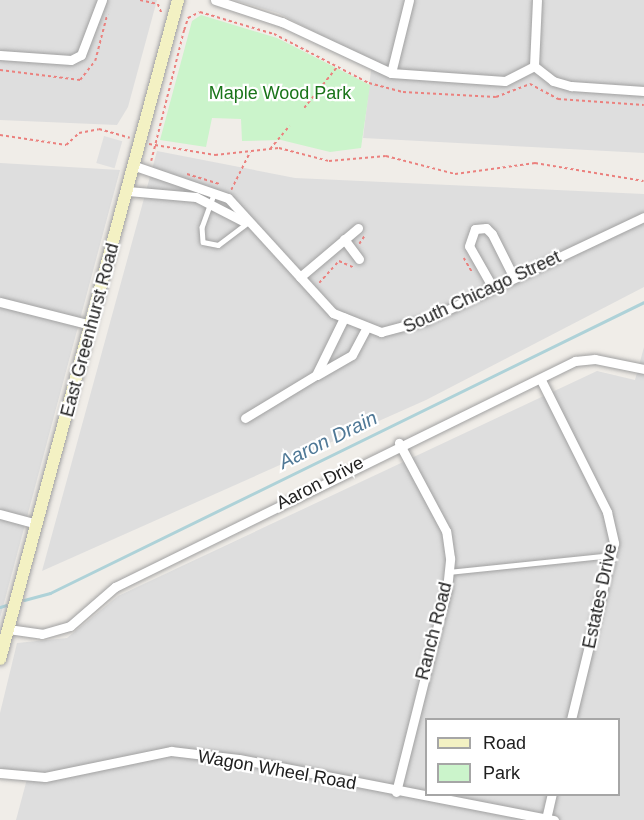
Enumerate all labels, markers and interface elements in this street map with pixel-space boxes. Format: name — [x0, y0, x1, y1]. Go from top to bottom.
park label: Maple Wood Park — [209, 82, 351, 104]
street label: East Greenhurst Road — [56, 241, 124, 419]
street label: South Chicago Street — [400, 246, 564, 338]
water label: Aaron Drain — [275, 406, 381, 474]
street label: Aaron Drive — [273, 452, 367, 514]
street label: Estates Drive — [578, 541, 622, 651]
street label: Ranch Road — [411, 580, 457, 682]
legend — [425, 718, 620, 796]
text: Road — [483, 733, 526, 753]
street label: Wagon Wheel Road — [196, 745, 358, 795]
text: Park — [483, 763, 520, 783]

